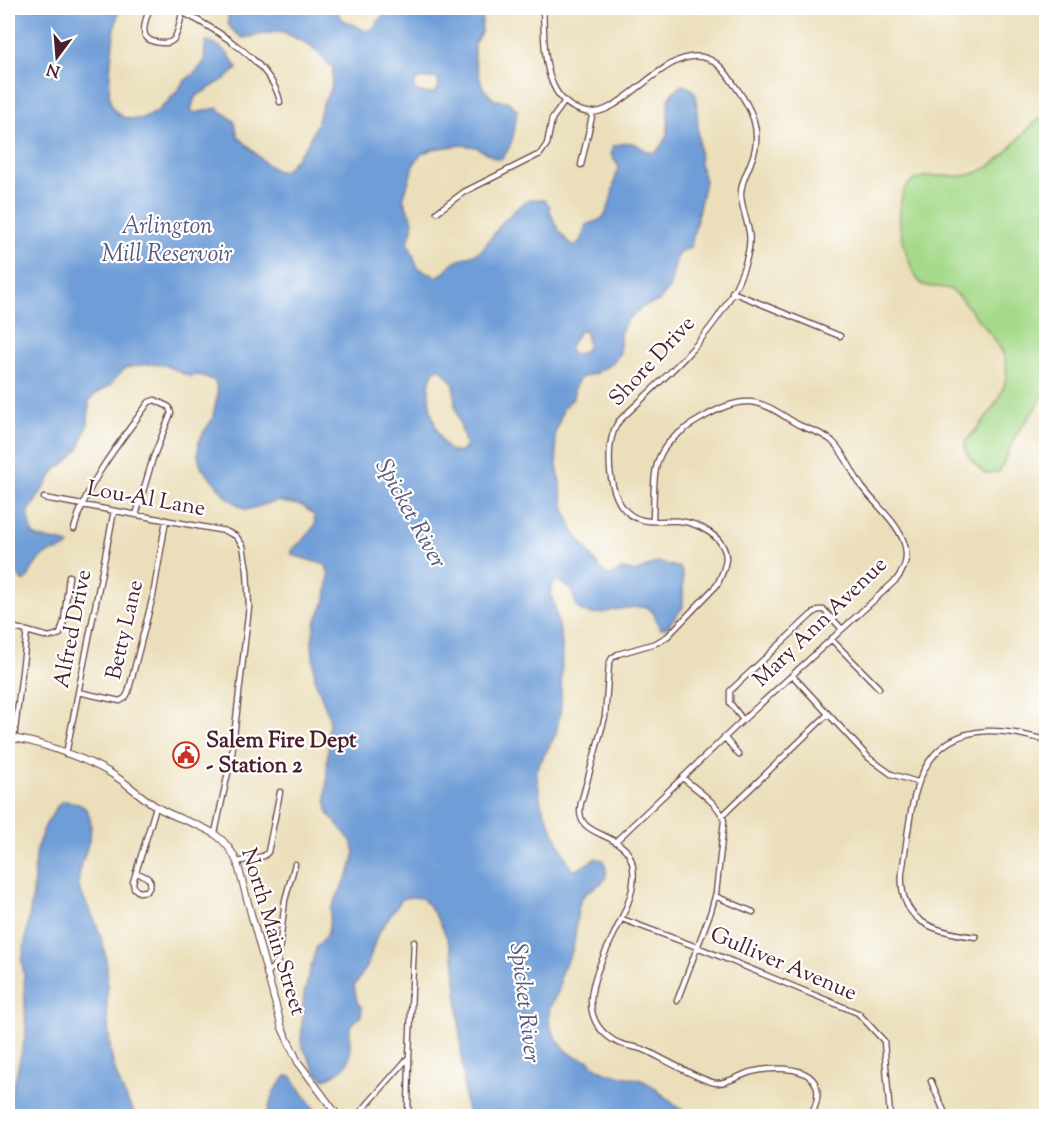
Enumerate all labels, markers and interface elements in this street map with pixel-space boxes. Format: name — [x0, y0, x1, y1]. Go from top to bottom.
north arrow — [27, 27, 87, 87]
text: N — [44, 56, 63, 82]
water label: Arlington Mill Reservoir — [102, 210, 233, 272]
street label: Shore Drive — [602, 309, 704, 415]
water label: Spicket River — [366, 453, 454, 575]
street label: Lou-Al Lane — [84, 474, 208, 526]
street label: Mary Ann Avenue — [747, 550, 895, 696]
street label: Alfred Drive — [47, 567, 101, 691]
street label: Betty Lane — [99, 577, 153, 683]
place label: Salem Fire Dept - Station 2 — [206, 726, 357, 783]
public building icon: Salem Fire Dept - Station 2 — [171, 740, 201, 770]
street label: North Main Street — [231, 844, 313, 1020]
street label: Gulliver Avenue — [705, 920, 861, 1010]
water label: Spicket River — [500, 941, 548, 1065]

